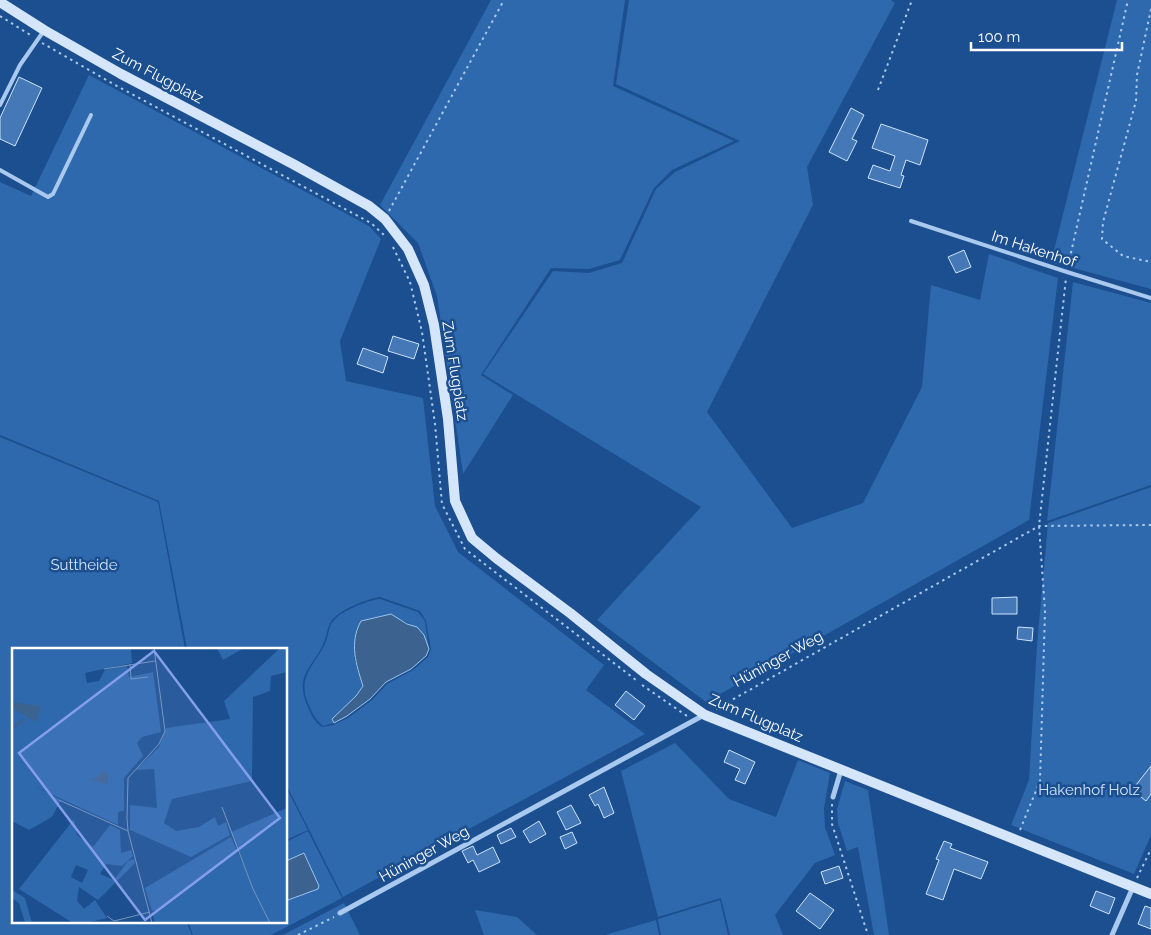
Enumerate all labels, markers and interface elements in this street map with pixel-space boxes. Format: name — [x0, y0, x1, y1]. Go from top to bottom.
scale bar — [971, 20, 1122, 52]
text: 100 m — [978, 28, 1020, 46]
street label: Zum Flugplatz — [109, 44, 207, 108]
street label: Im Hakenhof — [989, 227, 1080, 271]
street label: Zum Flugplatz — [438, 320, 472, 422]
park label: Suttheide — [50, 556, 118, 574]
street label: Hüninger Weg — [730, 627, 826, 691]
inset map — [12, 648, 288, 922]
street label: Zum Flugplatz — [706, 690, 806, 746]
park label: Hakenhof Holz — [1038, 781, 1140, 799]
street label: Hüninger Weg — [376, 822, 472, 886]

